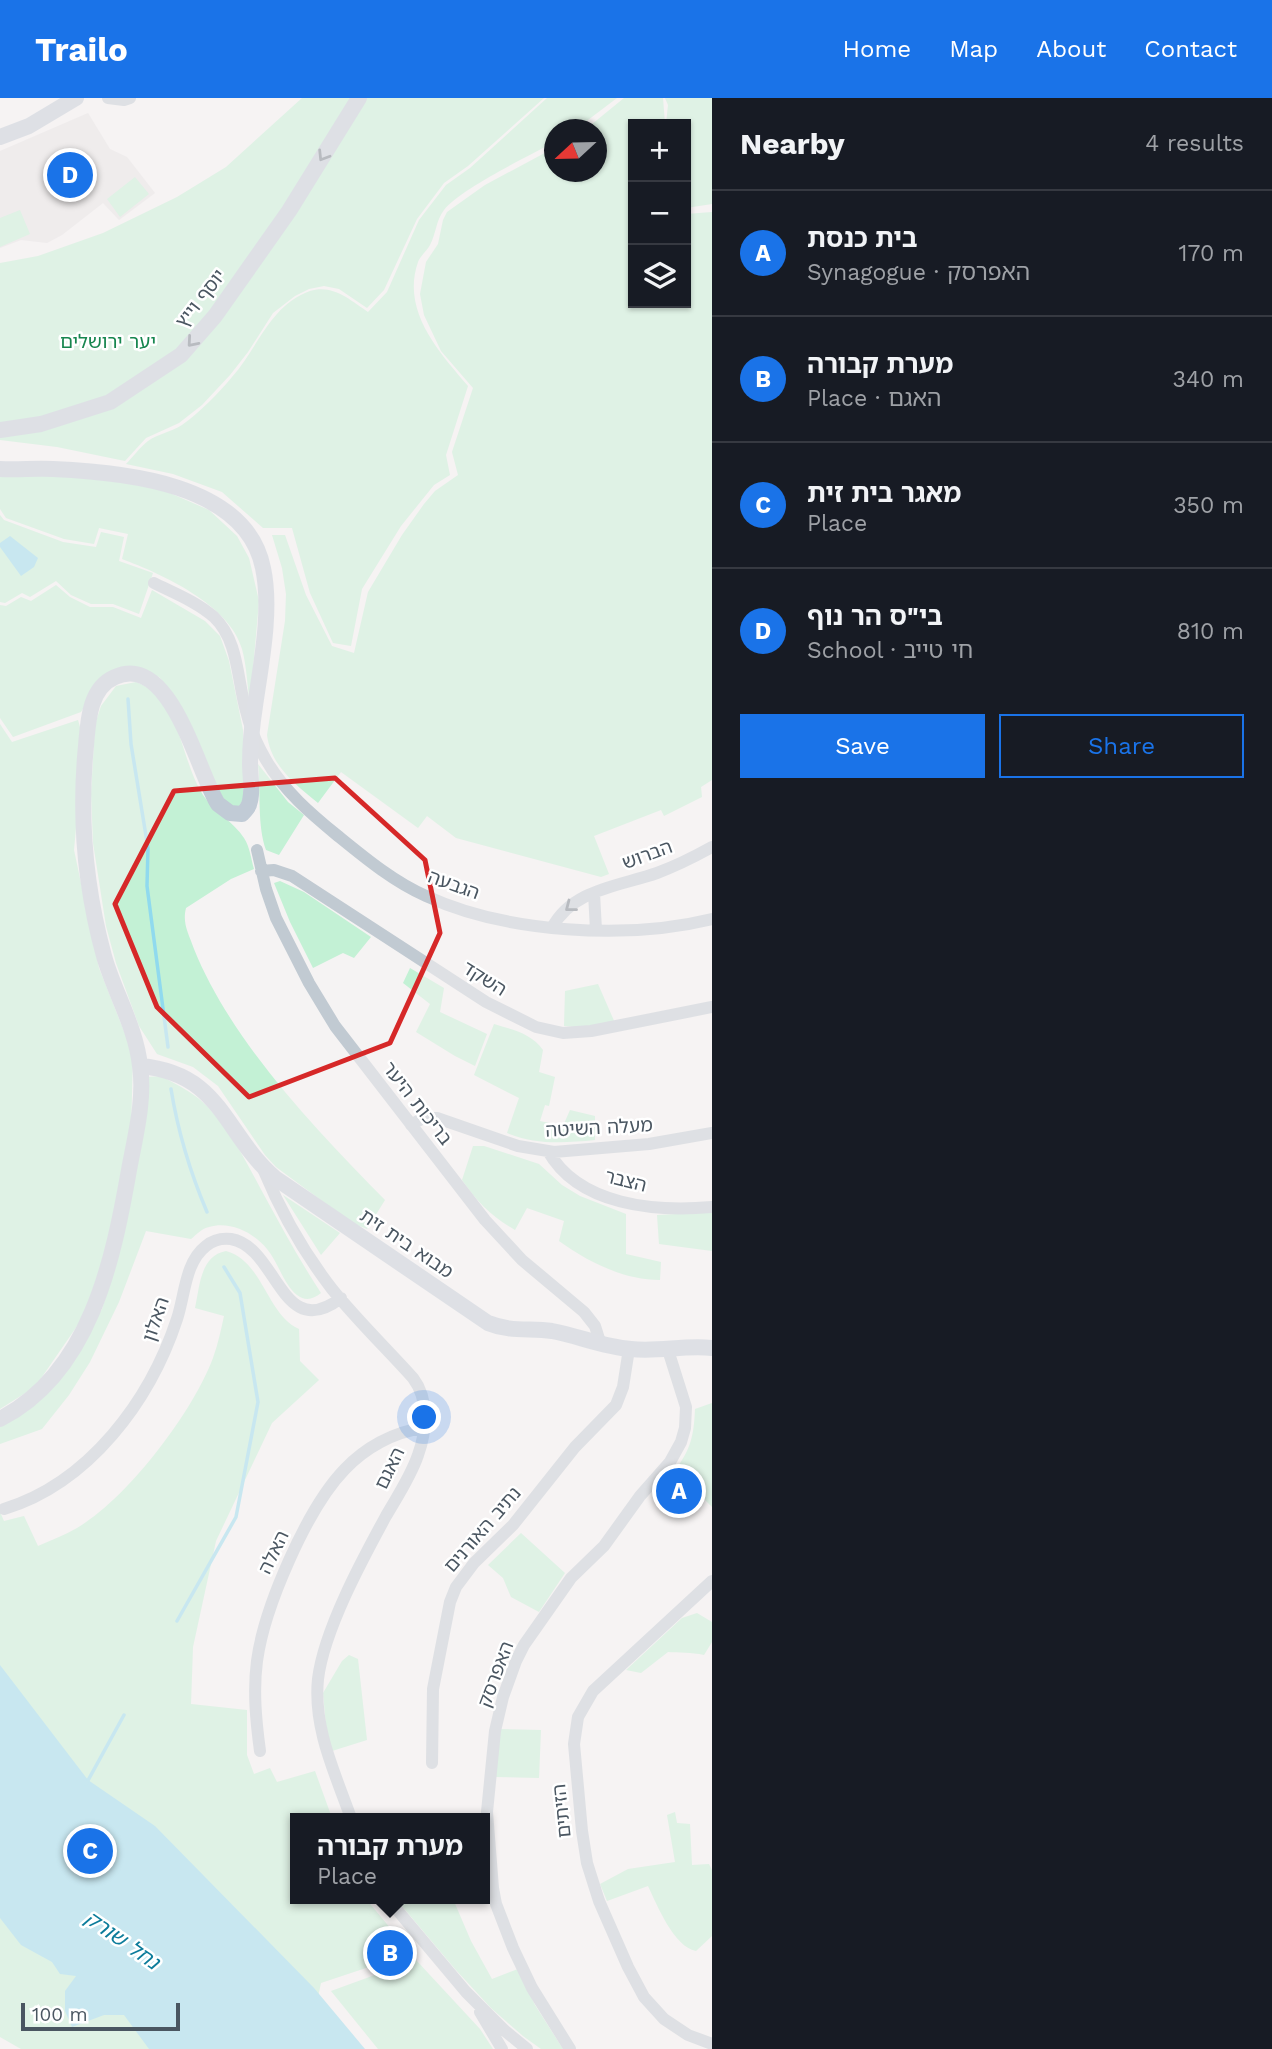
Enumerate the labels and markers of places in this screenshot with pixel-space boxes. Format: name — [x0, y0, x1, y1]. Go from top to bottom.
pin: D — [47, 149, 93, 201]
pin: A — [656, 1465, 702, 1517]
pin: C — [67, 1825, 113, 1877]
pin: B — [367, 1927, 413, 1979]

